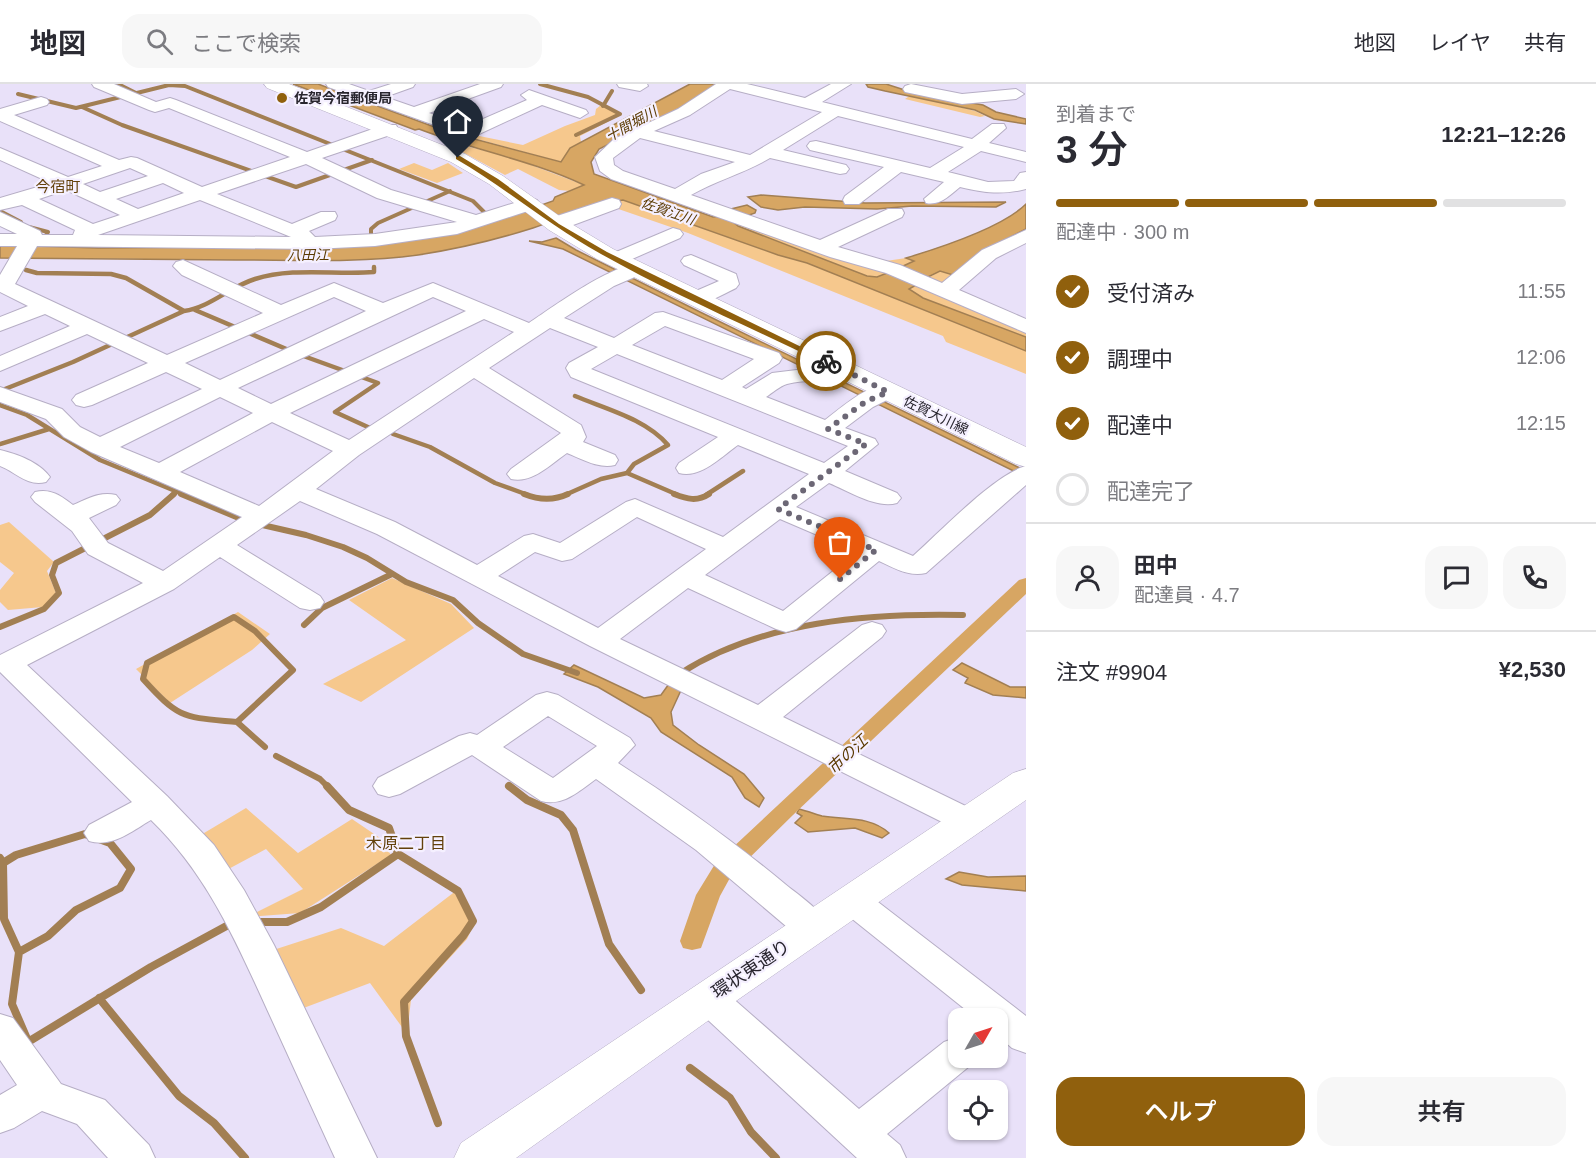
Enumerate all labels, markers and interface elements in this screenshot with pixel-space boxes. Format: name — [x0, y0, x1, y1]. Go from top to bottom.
search box — [122, 14, 542, 68]
icon: search — [143, 25, 176, 58]
text: 地図 — [30, 28, 86, 59]
text: ここで検索 — [191, 31, 301, 56]
text: 地図 — [1354, 31, 1396, 54]
text: レイヤ — [1429, 31, 1491, 54]
text: 共有 — [1524, 31, 1566, 54]
place label: 佐賀今宿郵便局 — [294, 90, 392, 106]
marker: 佐賀今宿郵便局 — [275, 91, 289, 105]
pin — [432, 96, 483, 158]
water label: 十間堀川 — [603, 102, 661, 145]
text: 到着まで — [1056, 103, 1136, 125]
icon: home — [441, 105, 474, 138]
text: 12:21–12:26 — [1441, 122, 1566, 147]
text: 3 分 — [1056, 128, 1128, 171]
district label: 今宿町 — [35, 178, 81, 195]
water label: 佐賀江川 — [639, 194, 699, 228]
text: 配達中 · 300 m — [1056, 221, 1189, 243]
water label: 八田江 — [287, 247, 331, 263]
icon: check — [1056, 275, 1089, 308]
text: 11:55 — [1517, 280, 1566, 302]
text: 受付済み — [1107, 281, 1195, 306]
courier — [796, 331, 856, 391]
icon: check — [1056, 341, 1089, 374]
icon: bike — [810, 345, 843, 378]
text: 12:06 — [1516, 346, 1566, 368]
text: 調理中 — [1107, 347, 1173, 372]
street label: 佐賀大川線 — [901, 392, 971, 438]
icon: check — [1056, 407, 1089, 440]
text: 12:15 — [1516, 412, 1566, 434]
text: 配達中 — [1107, 413, 1173, 438]
text: 配達完了 — [1107, 479, 1195, 504]
pin — [814, 517, 865, 579]
icon: bag — [823, 526, 856, 559]
button: person — [1056, 546, 1119, 609]
button: chat — [1425, 546, 1488, 609]
button: phone — [1503, 546, 1566, 609]
text: 田中 — [1134, 553, 1178, 578]
text: 配達員 · 4.7 — [1134, 584, 1240, 606]
text: ¥2,530 — [1499, 657, 1566, 682]
text: 注文 #9904 — [1056, 660, 1167, 685]
water label: 市の江 — [824, 730, 872, 777]
district label: 木原二丁目 — [366, 835, 446, 852]
street label: 環状東通り — [708, 936, 794, 1002]
north arrow — [948, 1008, 1008, 1068]
map controls — [948, 1008, 1008, 1140]
button: ヘルプ — [1056, 1077, 1305, 1146]
button: 共有 — [1317, 1077, 1566, 1146]
button: locate — [948, 1080, 1008, 1140]

